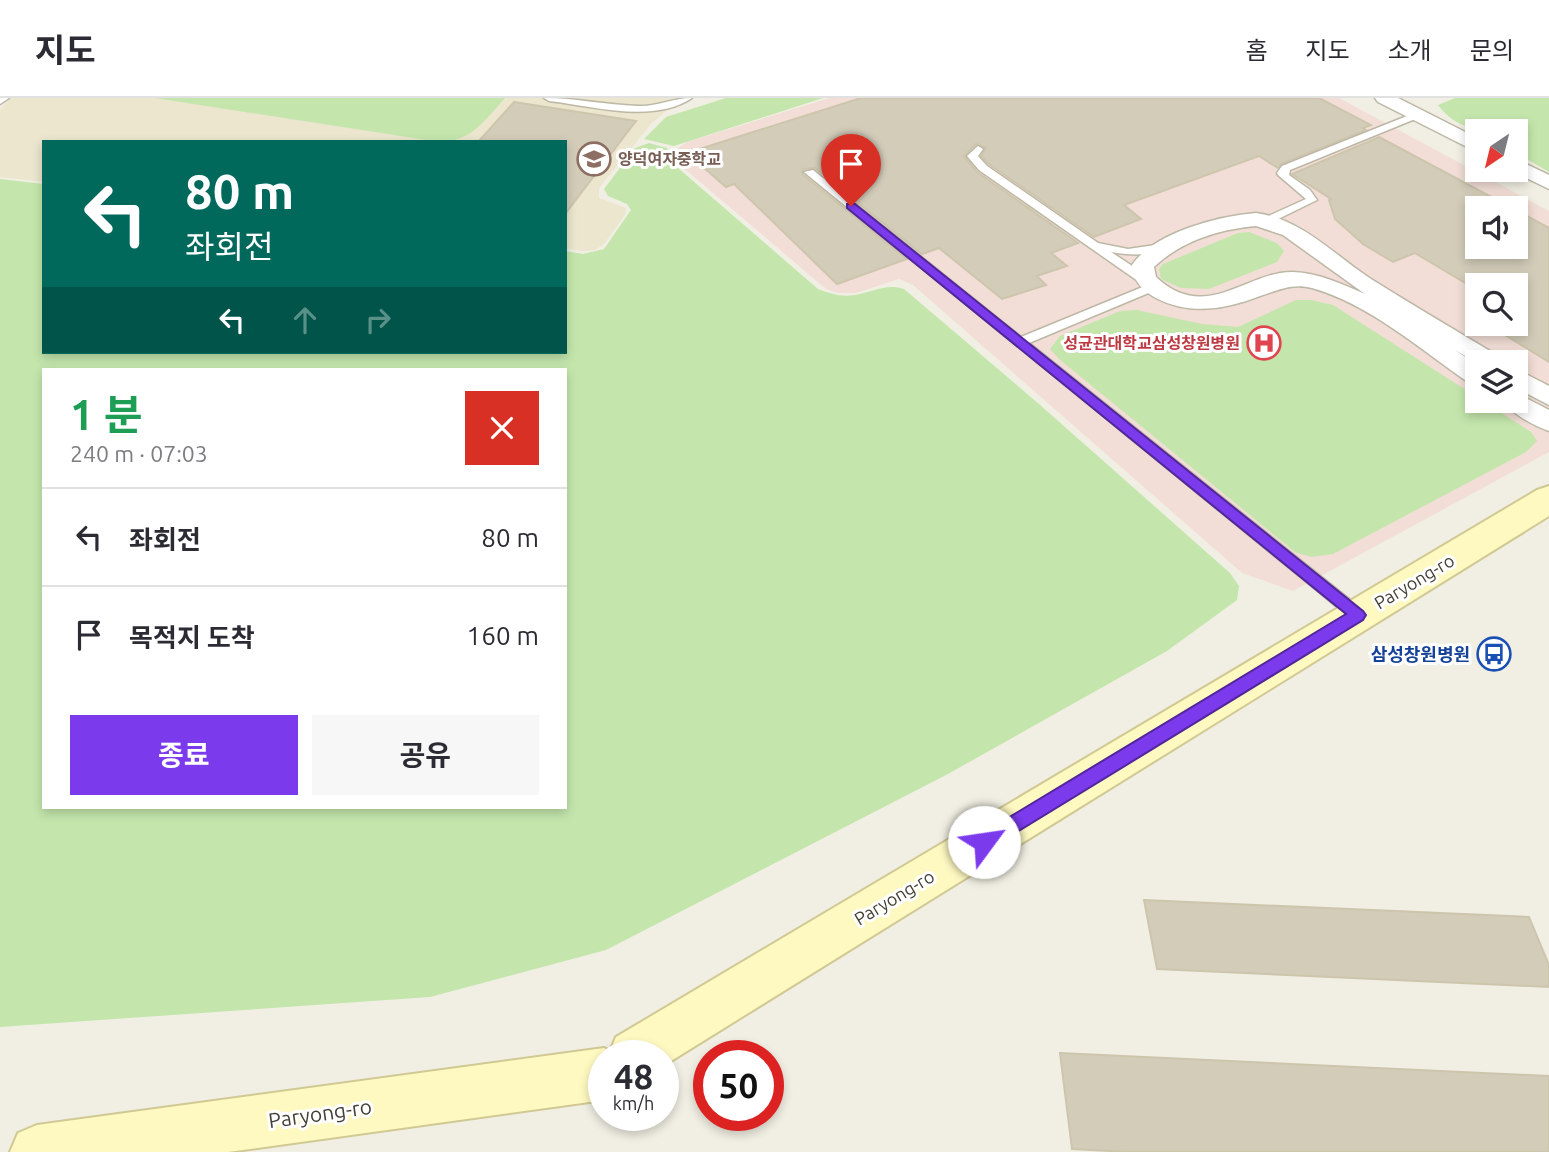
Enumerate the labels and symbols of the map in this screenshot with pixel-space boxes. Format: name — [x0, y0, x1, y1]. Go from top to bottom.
north arrow — [1465, 119, 1528, 182]
pin — [821, 134, 881, 206]
school or university icon: 양덕여자중학교 — [575, 140, 613, 178]
place label: 양덕여자중학교 — [618, 150, 721, 168]
hospital icon: 성균관대학교삼성창원병원 — [1245, 324, 1283, 362]
place label: 성균관대학교삼성창원병원 — [1063, 334, 1240, 352]
street label: Paryong-ro — [1371, 549, 1457, 613]
bus stop icon: 삼성창원병원 — [1475, 635, 1513, 673]
place label: 삼성창원병원 — [1371, 644, 1470, 664]
position arrow — [947, 805, 1021, 879]
street label: Paryong-ro — [851, 865, 937, 929]
speed limit sign: 50 — [693, 1040, 784, 1131]
street label: Paryong-ro — [267, 1094, 373, 1132]

